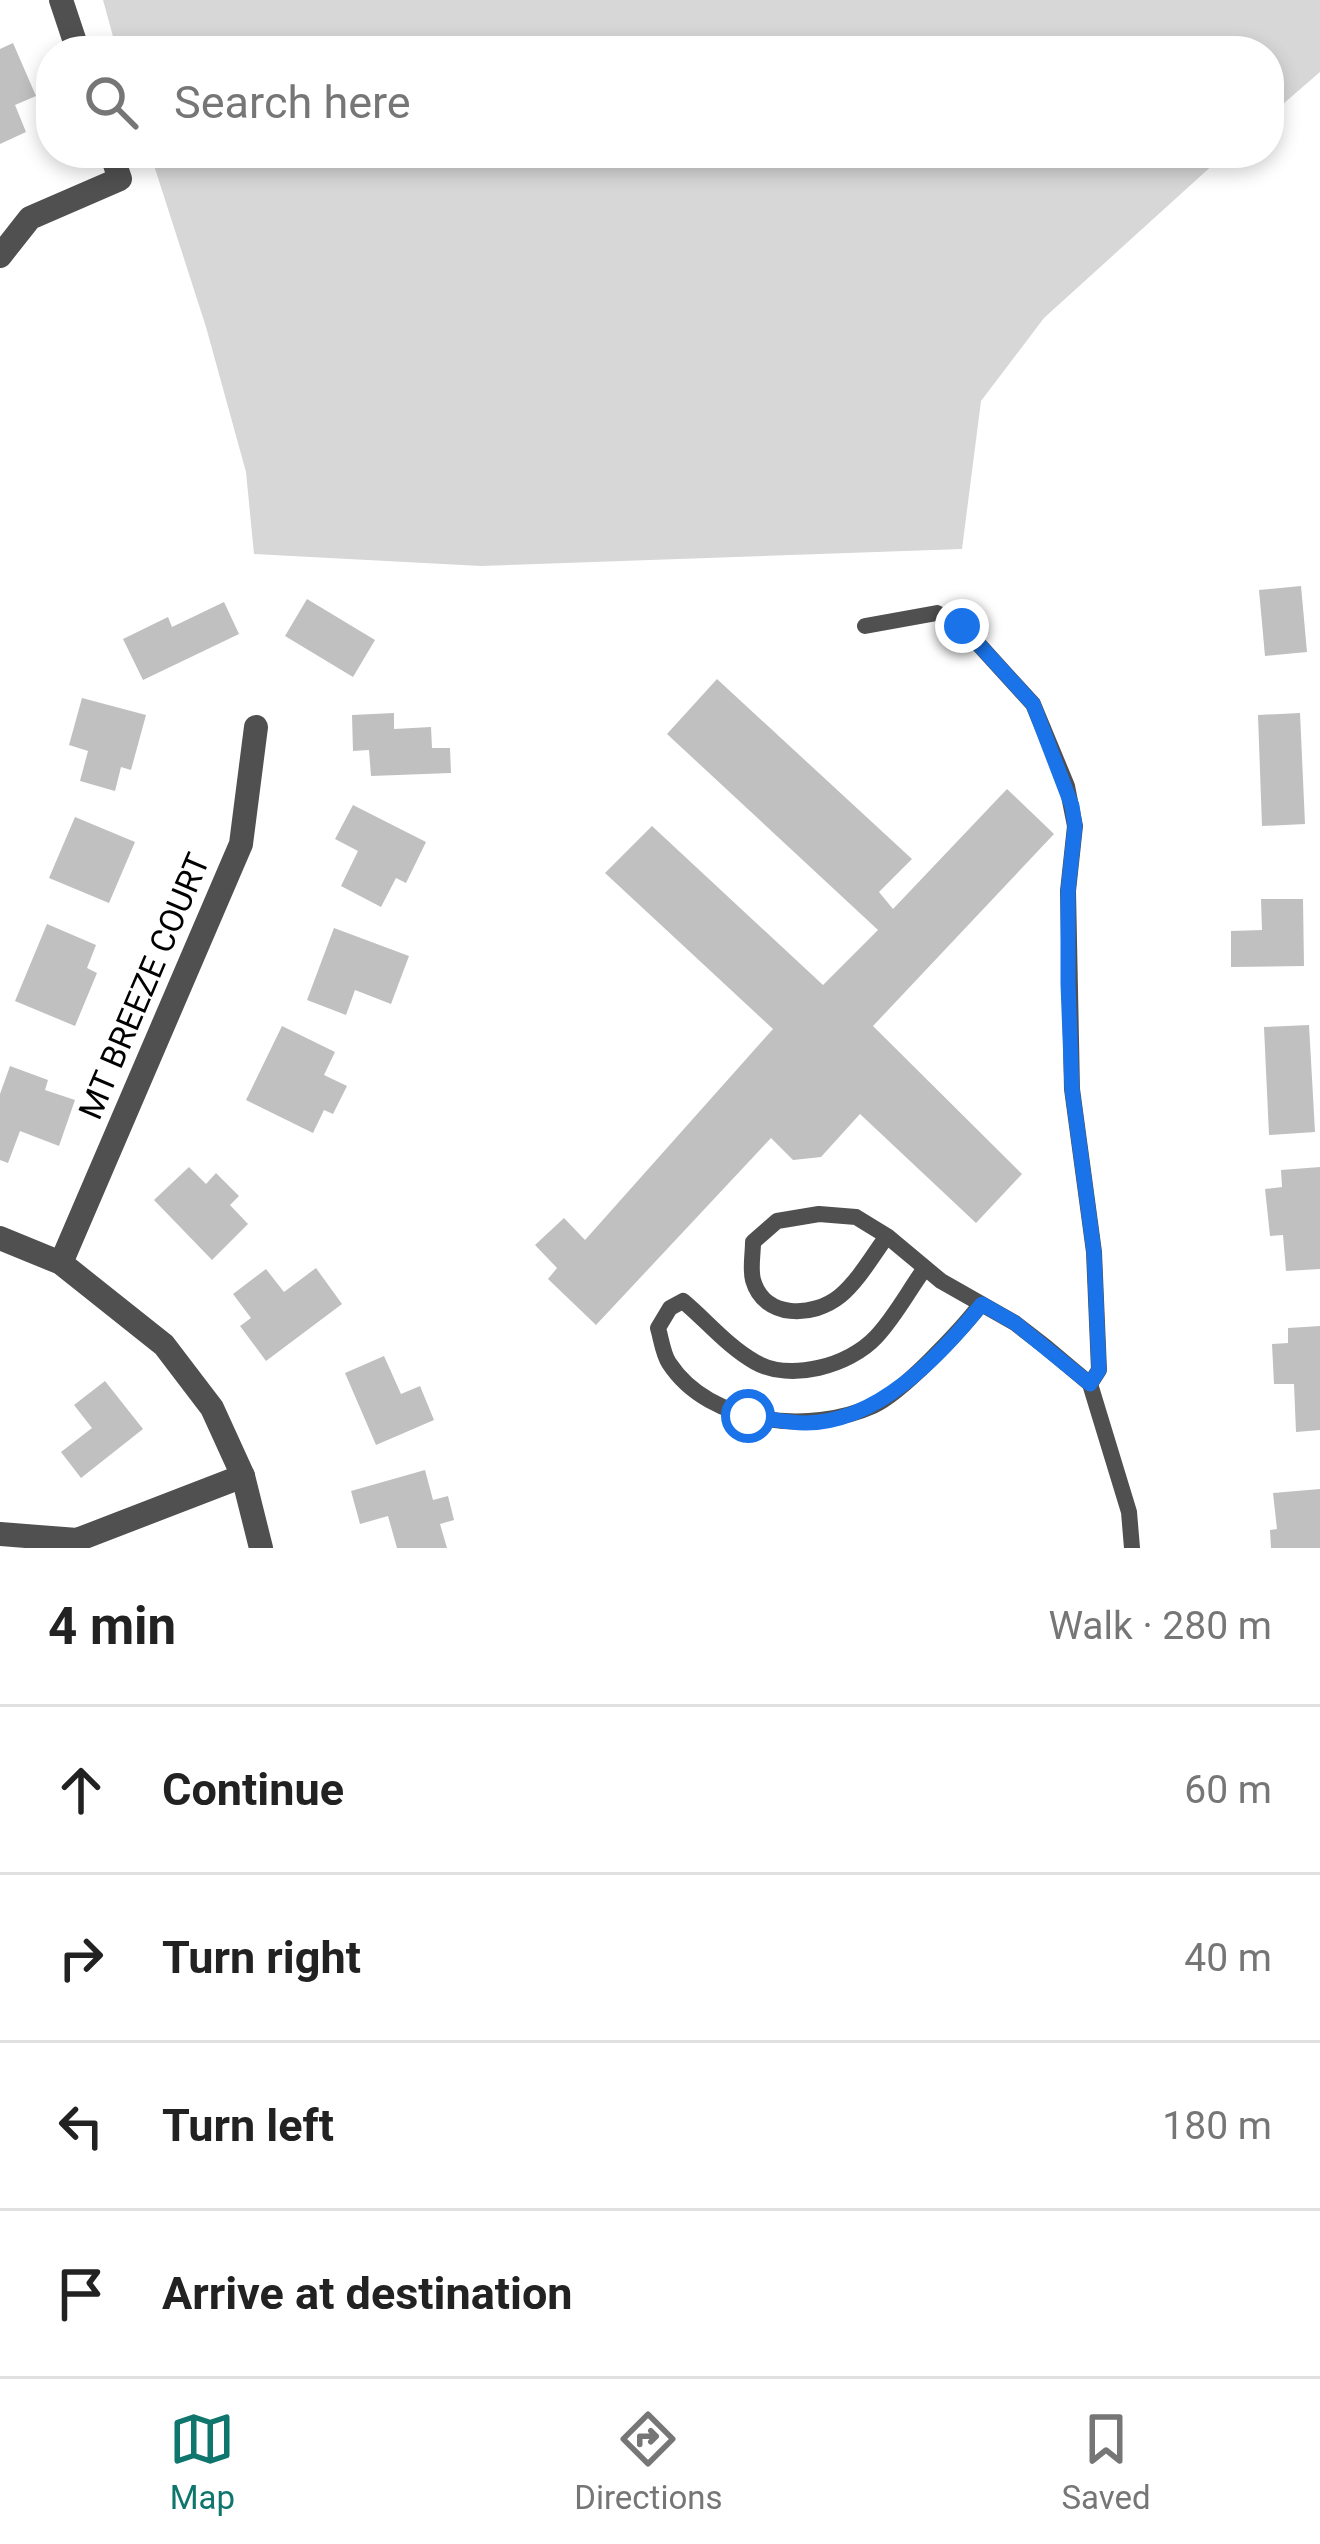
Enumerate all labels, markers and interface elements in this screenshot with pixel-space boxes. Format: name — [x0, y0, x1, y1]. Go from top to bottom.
search box — [36, 36, 1284, 168]
icon: search — [78, 69, 144, 135]
text: Search here — [174, 76, 411, 129]
route end — [935, 599, 989, 653]
street label: MT BREEZE COURT — [70, 847, 218, 1125]
route start — [721, 1389, 775, 1443]
text: 4 min — [48, 1597, 176, 1656]
text: Walk · 280 m — [1048, 1603, 1272, 1649]
icon: ahead — [48, 1757, 114, 1823]
text: Continue — [162, 1763, 344, 1816]
text: 60 m — [1184, 1767, 1272, 1813]
icon: right — [48, 1925, 114, 1991]
text: Turn right — [162, 1931, 361, 1984]
text: 40 m — [1184, 1935, 1272, 1981]
icon: left — [48, 2093, 114, 2159]
text: Turn left — [162, 2099, 334, 2152]
text: 180 m — [1162, 2103, 1272, 2149]
icon: arrive — [48, 2261, 114, 2327]
text: Arrive at destination — [162, 2267, 573, 2320]
tab: Map — [169, 2406, 235, 2517]
tab: Directions — [574, 2406, 723, 2517]
tab: Saved — [1061, 2406, 1151, 2517]

